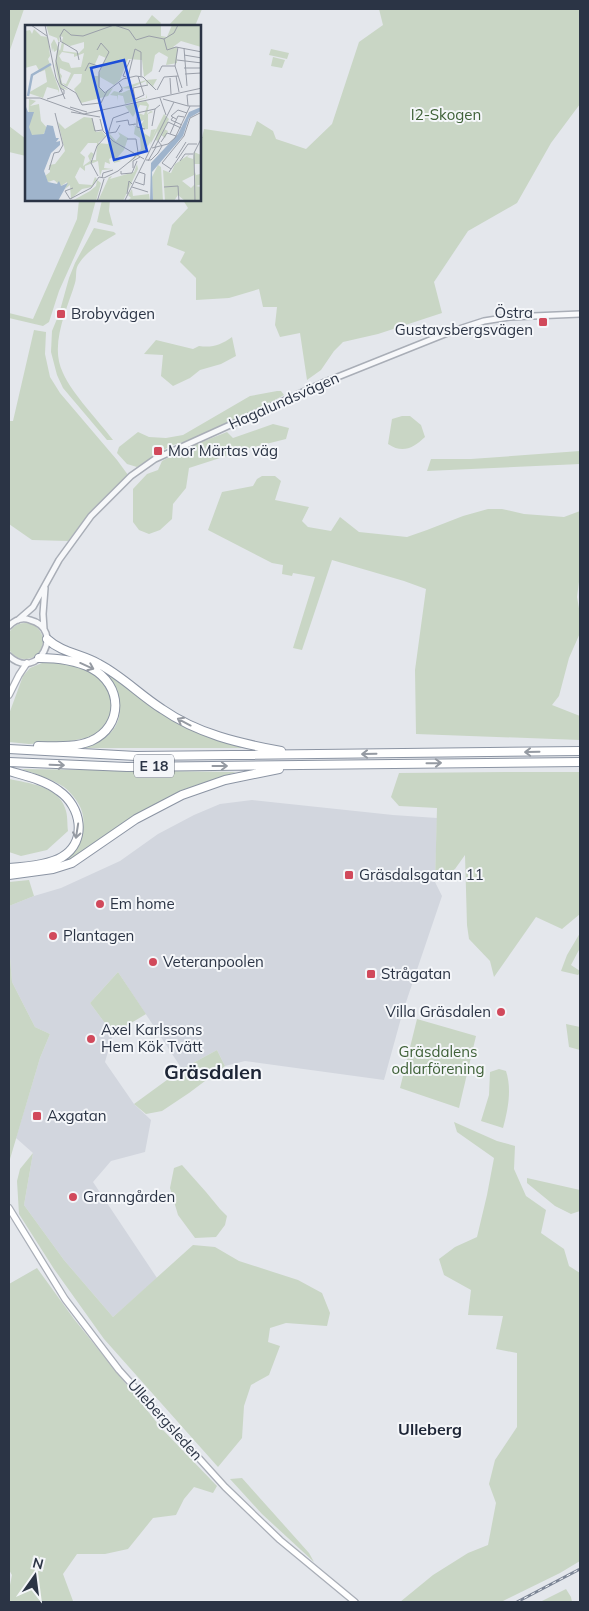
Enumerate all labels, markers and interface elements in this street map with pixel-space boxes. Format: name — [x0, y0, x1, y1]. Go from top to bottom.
inset map — [25, 25, 201, 201]
park label: I2-Skogen — [411, 105, 481, 124]
place label: Östra Gustavsbergsvägen — [395, 303, 533, 339]
place label: Brobyvägen — [71, 304, 155, 323]
marker: Brobyvägen — [55, 308, 67, 320]
marker: Östra Gustavsbergsvägen — [537, 316, 549, 328]
street label: Hagalundsvägen — [226, 368, 342, 433]
place label: Mor Märtas väg — [168, 441, 278, 460]
marker: Mor Märtas väg — [152, 445, 164, 457]
one-way arrow — [79, 662, 94, 672]
one-way arrow — [176, 717, 191, 727]
one-way arrow — [524, 747, 540, 757]
one-way arrow — [361, 749, 378, 759]
road number: E 18 — [134, 754, 174, 778]
one-way arrow — [426, 759, 442, 768]
one-way arrow — [49, 760, 65, 770]
one-way arrow — [212, 761, 228, 771]
one-way arrow — [72, 822, 82, 838]
place label: Gräsdalsgatan 11 — [359, 865, 484, 884]
marker: Gräsdalsgatan 11 — [343, 869, 355, 881]
place label: Em home — [110, 894, 175, 913]
marker: Em home — [94, 898, 106, 910]
place label: Plantagen — [63, 926, 134, 945]
marker: Plantagen — [47, 930, 59, 942]
place label: Veteranpoolen — [163, 952, 264, 971]
marker: Veteranpoolen — [147, 956, 159, 968]
place label: Strågatan — [381, 964, 451, 983]
marker: Strågatan — [365, 968, 377, 980]
place label: Villa Gräsdalen — [386, 1002, 491, 1021]
marker: Villa Gräsdalen — [495, 1006, 507, 1018]
place label: Axel Karlssons Hem Kök Tvätt — [101, 1020, 203, 1056]
marker: Axel Karlssons Hem Kök Tvätt — [85, 1033, 97, 1045]
park label: Gräsdalens odlarförening — [391, 1042, 485, 1078]
district label: Gräsdalen — [164, 1059, 262, 1084]
place label: Axgatan — [47, 1106, 107, 1125]
marker: Axgatan — [31, 1110, 43, 1122]
place label: Granngården — [83, 1187, 175, 1206]
marker: Granngården — [67, 1191, 79, 1203]
street label: Ullebergsleden — [124, 1375, 207, 1464]
district label: Ulleberg — [398, 1419, 462, 1439]
north arrow — [10, 1551, 60, 1601]
text: N — [31, 1553, 45, 1573]

